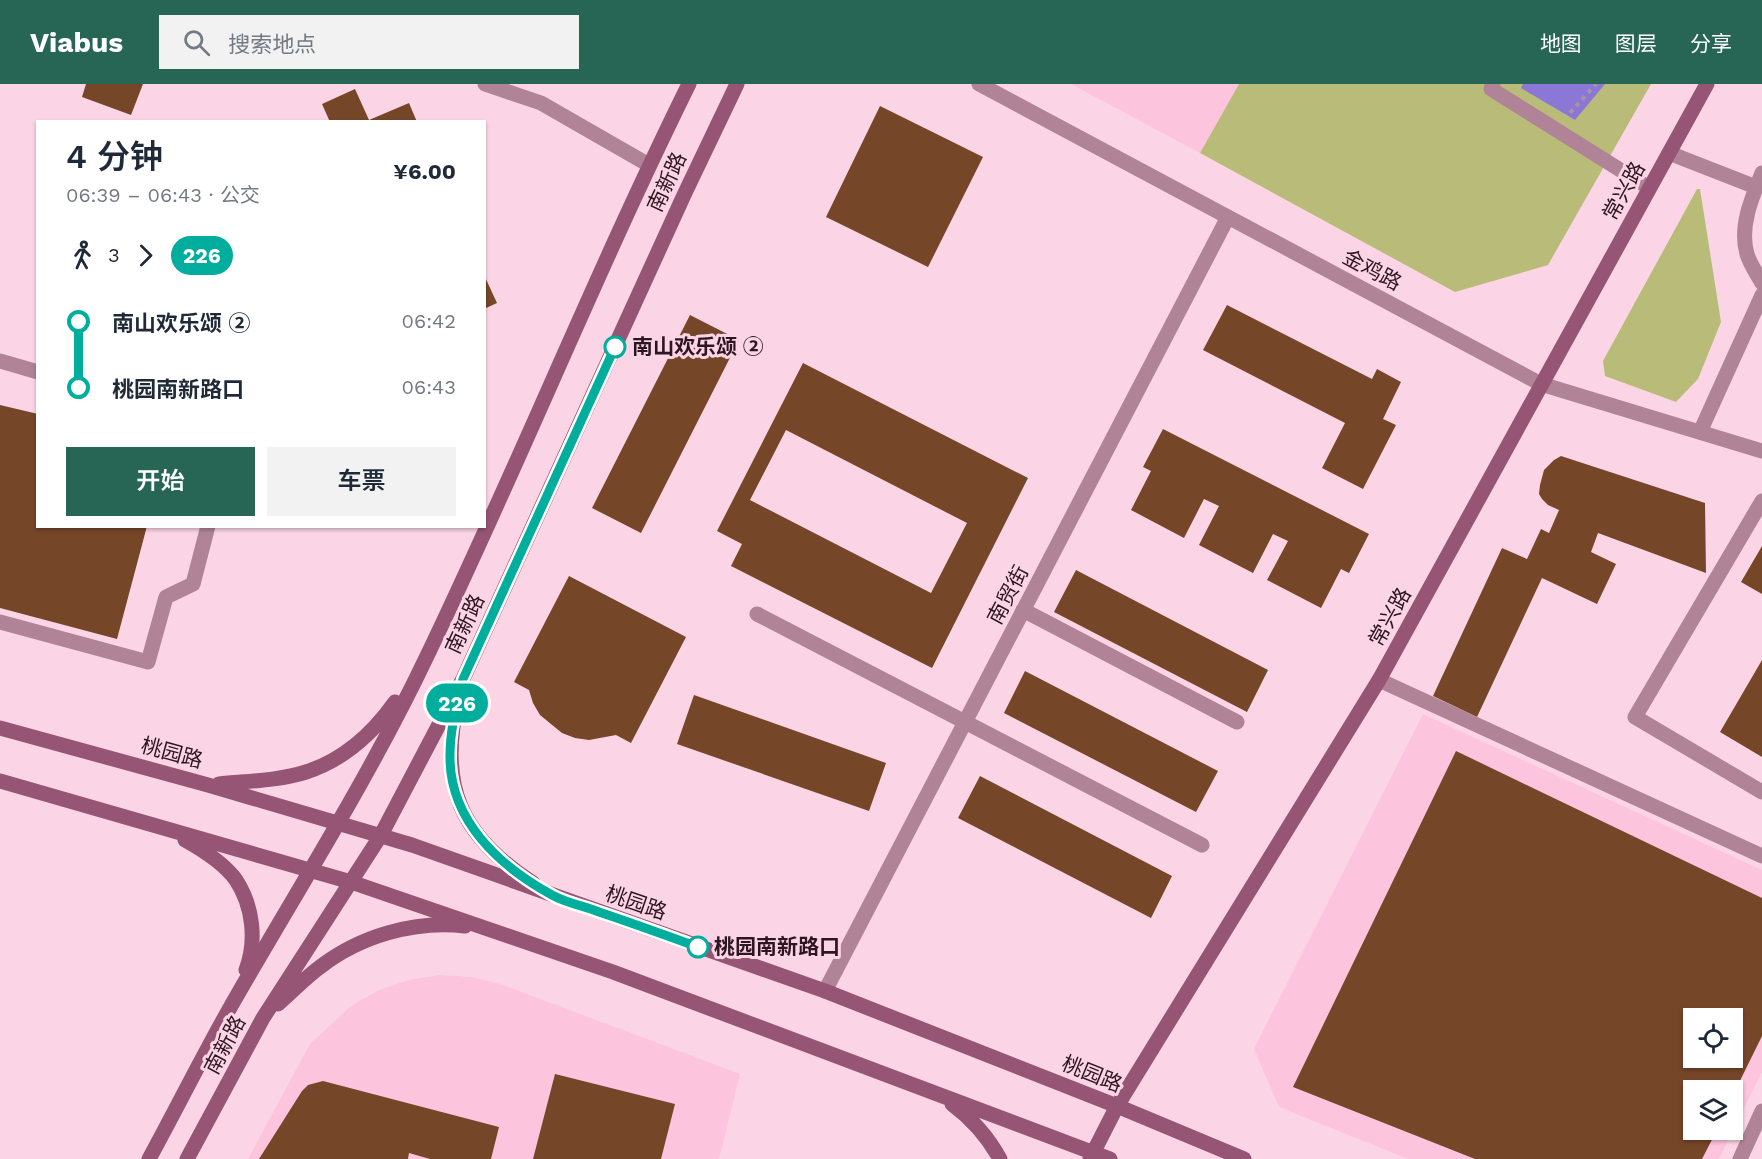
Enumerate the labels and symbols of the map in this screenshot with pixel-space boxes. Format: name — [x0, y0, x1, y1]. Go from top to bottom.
street label: 南新路 — [642, 148, 691, 216]
street label: 常兴路 — [1597, 157, 1650, 224]
street label: 金鸡路 — [1339, 244, 1406, 295]
place label: 南山欢乐颂 ② — [632, 334, 764, 359]
marker: 南山欢乐颂 ② — [604, 336, 626, 358]
street label: 南贸街 — [982, 561, 1033, 628]
street label: 常兴路 — [1363, 583, 1416, 650]
street label: 南新路 — [440, 590, 489, 658]
line badge: 226 — [422, 684, 492, 722]
street label: 桃园路 — [138, 732, 206, 773]
street label: 桃园路 — [602, 880, 670, 925]
place label: 桃园南新路口 — [714, 934, 840, 959]
marker: 桃园南新路口 — [687, 936, 709, 958]
street label: 南新路 — [199, 1011, 250, 1078]
street label: 桃园路 — [1058, 1050, 1126, 1097]

